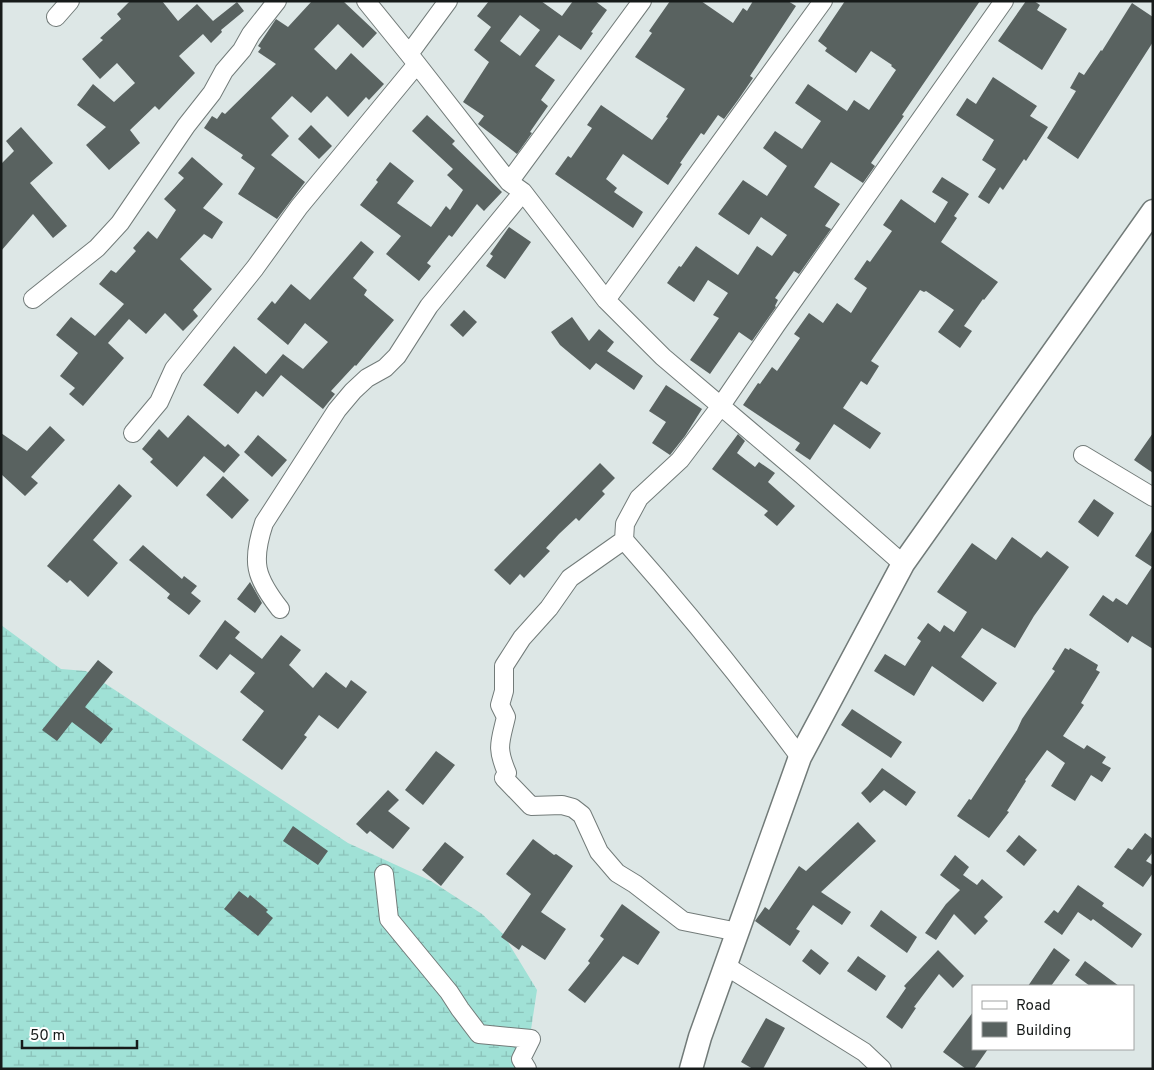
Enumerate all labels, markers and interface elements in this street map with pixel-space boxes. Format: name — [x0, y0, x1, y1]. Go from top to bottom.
legend — [972, 985, 1134, 1050]
text: Road — [1016, 997, 1051, 1016]
scale bar — [22, 1018, 138, 1050]
text: Building — [1016, 1022, 1071, 1041]
text: 50 m — [30, 1027, 65, 1046]

